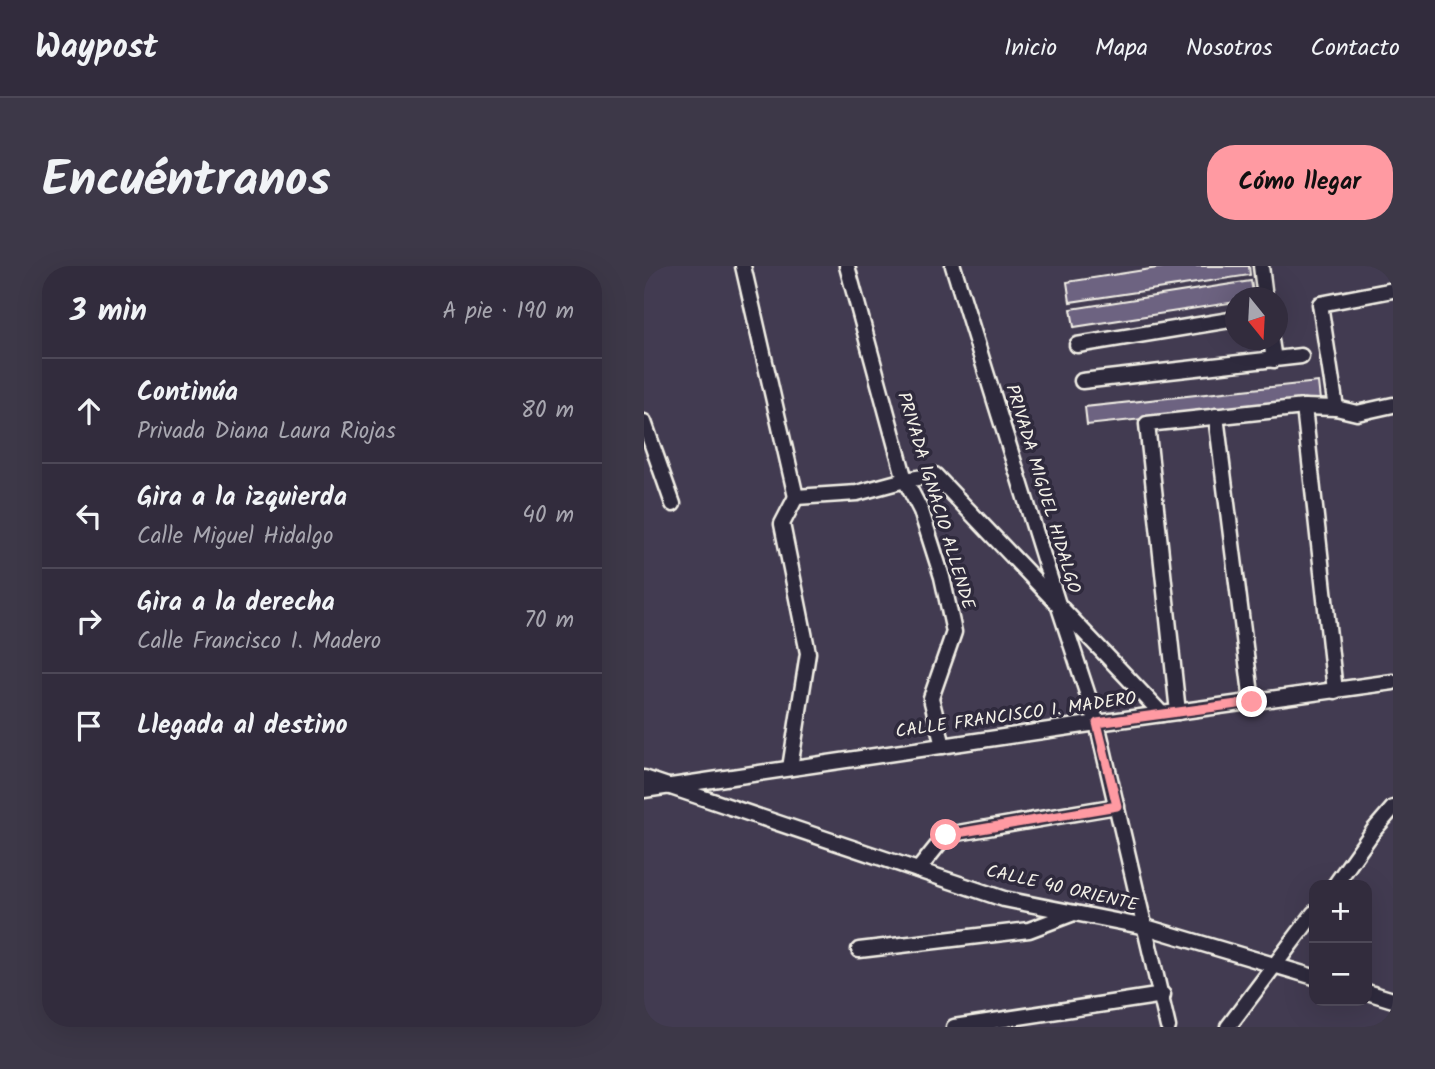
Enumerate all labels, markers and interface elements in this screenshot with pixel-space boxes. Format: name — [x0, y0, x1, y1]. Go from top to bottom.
text: Waypost — [35, 22, 158, 75]
text: Inicio — [1004, 29, 1057, 68]
text: Mapa — [1095, 29, 1148, 68]
text: Nosotros — [1186, 29, 1273, 68]
text: Contacto — [1311, 29, 1400, 68]
text: Encuéntranos — [42, 143, 331, 221]
button: Cómo llegar — [1207, 145, 1393, 220]
north arrow — [1225, 287, 1288, 350]
text: 3 min — [70, 288, 147, 336]
text: A pie · 190 m — [443, 294, 574, 330]
text: Continúa — [137, 372, 238, 414]
street label: PRIVADA MIGUEL HIDALGO — [996, 381, 1088, 597]
street label: PRIVADA IGNACIO ALLENDE — [888, 389, 982, 614]
icon: ahead — [70, 392, 108, 430]
text: 80 m — [521, 393, 574, 429]
text: Privada Diana Laura Riojas — [137, 414, 396, 450]
text: Gira a la izquierda — [137, 477, 347, 519]
icon: left — [70, 497, 108, 535]
text: 40 m — [522, 498, 574, 534]
text: Calle Miguel Hidalgo — [137, 519, 333, 555]
text: Gira a la derecha — [137, 582, 335, 624]
icon: right — [70, 602, 108, 640]
text: 70 m — [524, 603, 574, 639]
text: Calle Francisco I. Madero — [137, 624, 381, 660]
street label: CALLE FRANCISCO I. MADERO — [894, 685, 1138, 747]
route end — [1236, 686, 1267, 717]
text: Llegada al destino — [137, 705, 348, 747]
icon: arrive — [70, 707, 108, 745]
route start — [930, 819, 961, 850]
street label: CALLE 40 ORIENTE — [983, 857, 1141, 921]
map controls — [1309, 880, 1372, 1006]
button: + — [1309, 880, 1372, 943]
button: − — [1309, 943, 1372, 1006]

